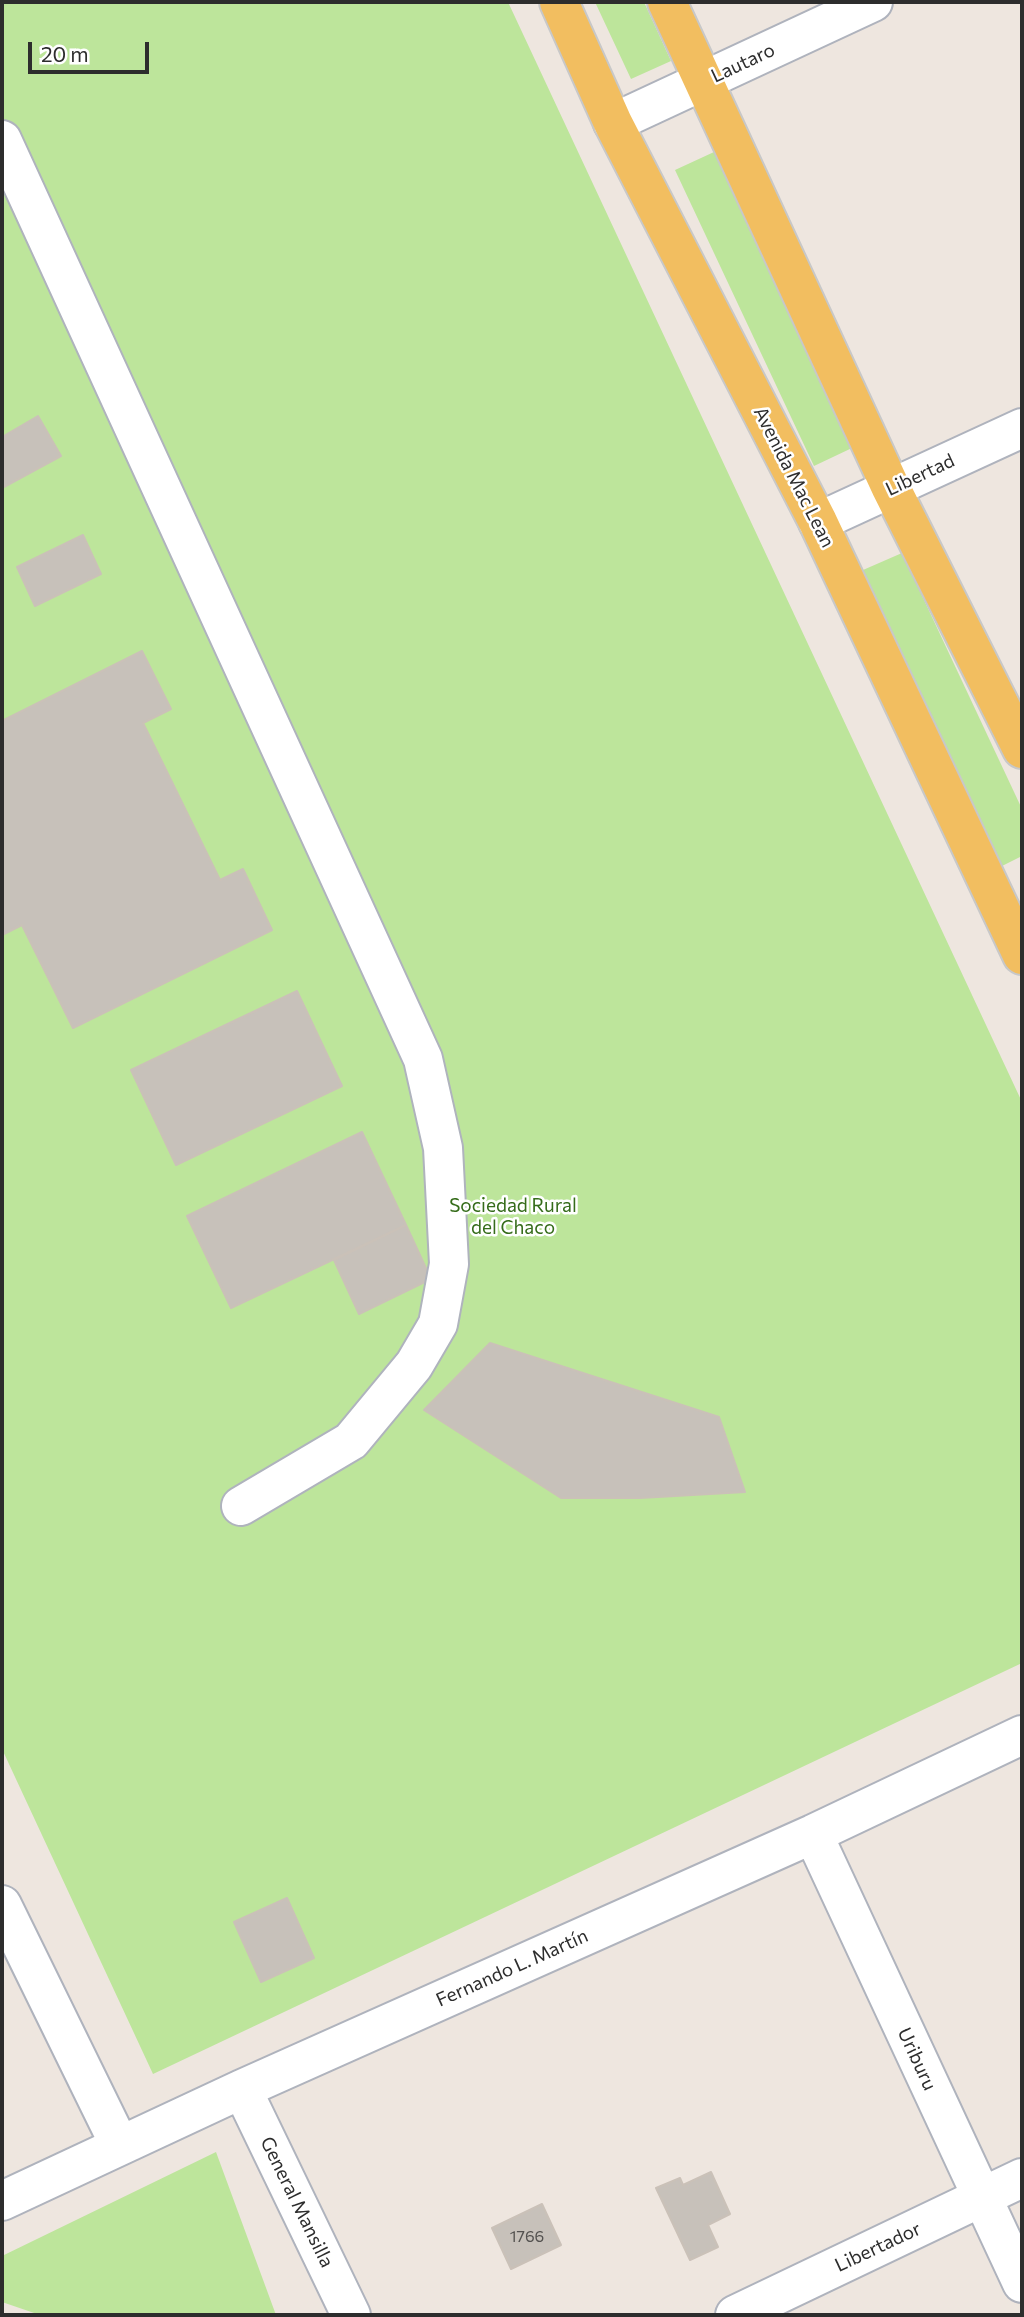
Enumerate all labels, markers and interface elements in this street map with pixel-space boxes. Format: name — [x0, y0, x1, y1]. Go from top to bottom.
scale bar — [32, 28, 152, 72]
street label: Lautaro — [707, 38, 779, 88]
text: 20 m — [41, 41, 89, 66]
street label: Avenida Mac Lean — [749, 403, 839, 551]
street label: Libertad — [882, 449, 958, 501]
park label: Sociedad Rural del Chaco — [449, 1195, 577, 1239]
street label: Fernando L. Martín — [433, 1924, 591, 2012]
street label: Uriburu — [893, 2024, 941, 2094]
street label: General Mansilla — [255, 2133, 339, 2271]
street label: Libertador — [831, 2217, 925, 2277]
house number: 1766 — [510, 2227, 544, 2247]

